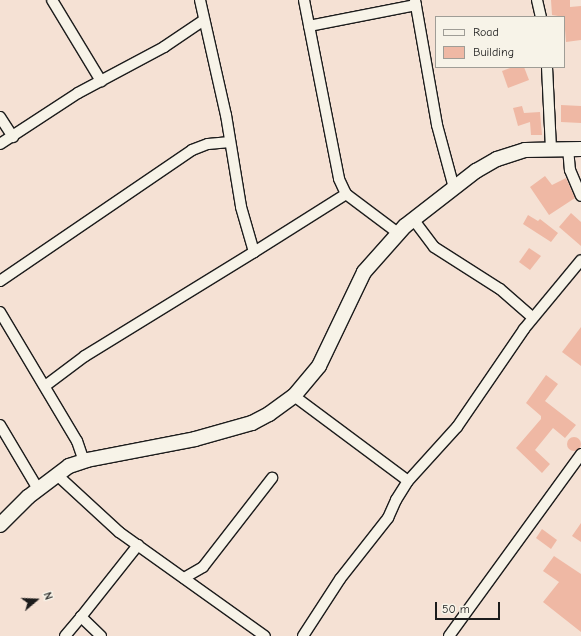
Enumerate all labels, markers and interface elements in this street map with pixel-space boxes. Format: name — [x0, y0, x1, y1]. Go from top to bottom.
legend — [435, 16, 565, 68]
text: Road — [473, 25, 499, 39]
text: Building — [473, 45, 514, 59]
north arrow — [16, 580, 56, 620]
text: N — [41, 590, 55, 601]
scale bar — [437, 594, 502, 620]
text: 50 m — [442, 602, 470, 616]

